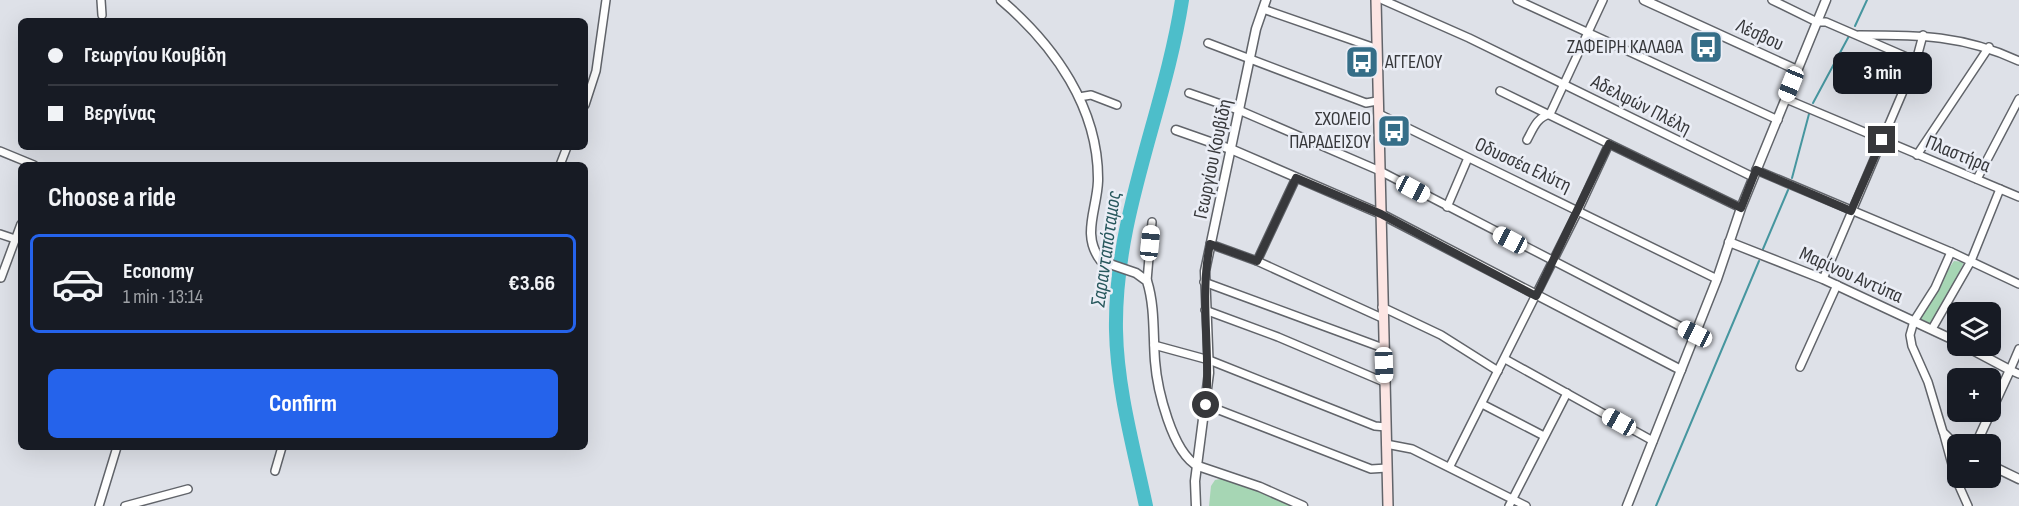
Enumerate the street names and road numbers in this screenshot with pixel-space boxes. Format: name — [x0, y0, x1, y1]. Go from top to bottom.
street label: Λέσβου — [1732, 13, 1788, 56]
street label: Αδελφών Πλέλη — [1586, 69, 1695, 140]
street label: Γεωργίου Κουβίδη — [1189, 97, 1237, 221]
street label: Πλαστήρα — [1922, 130, 1995, 178]
street label: Οδυσσέα Ελύτη — [1471, 132, 1575, 198]
street label: Μαρίνου Αντύπα — [1796, 242, 1907, 309]

